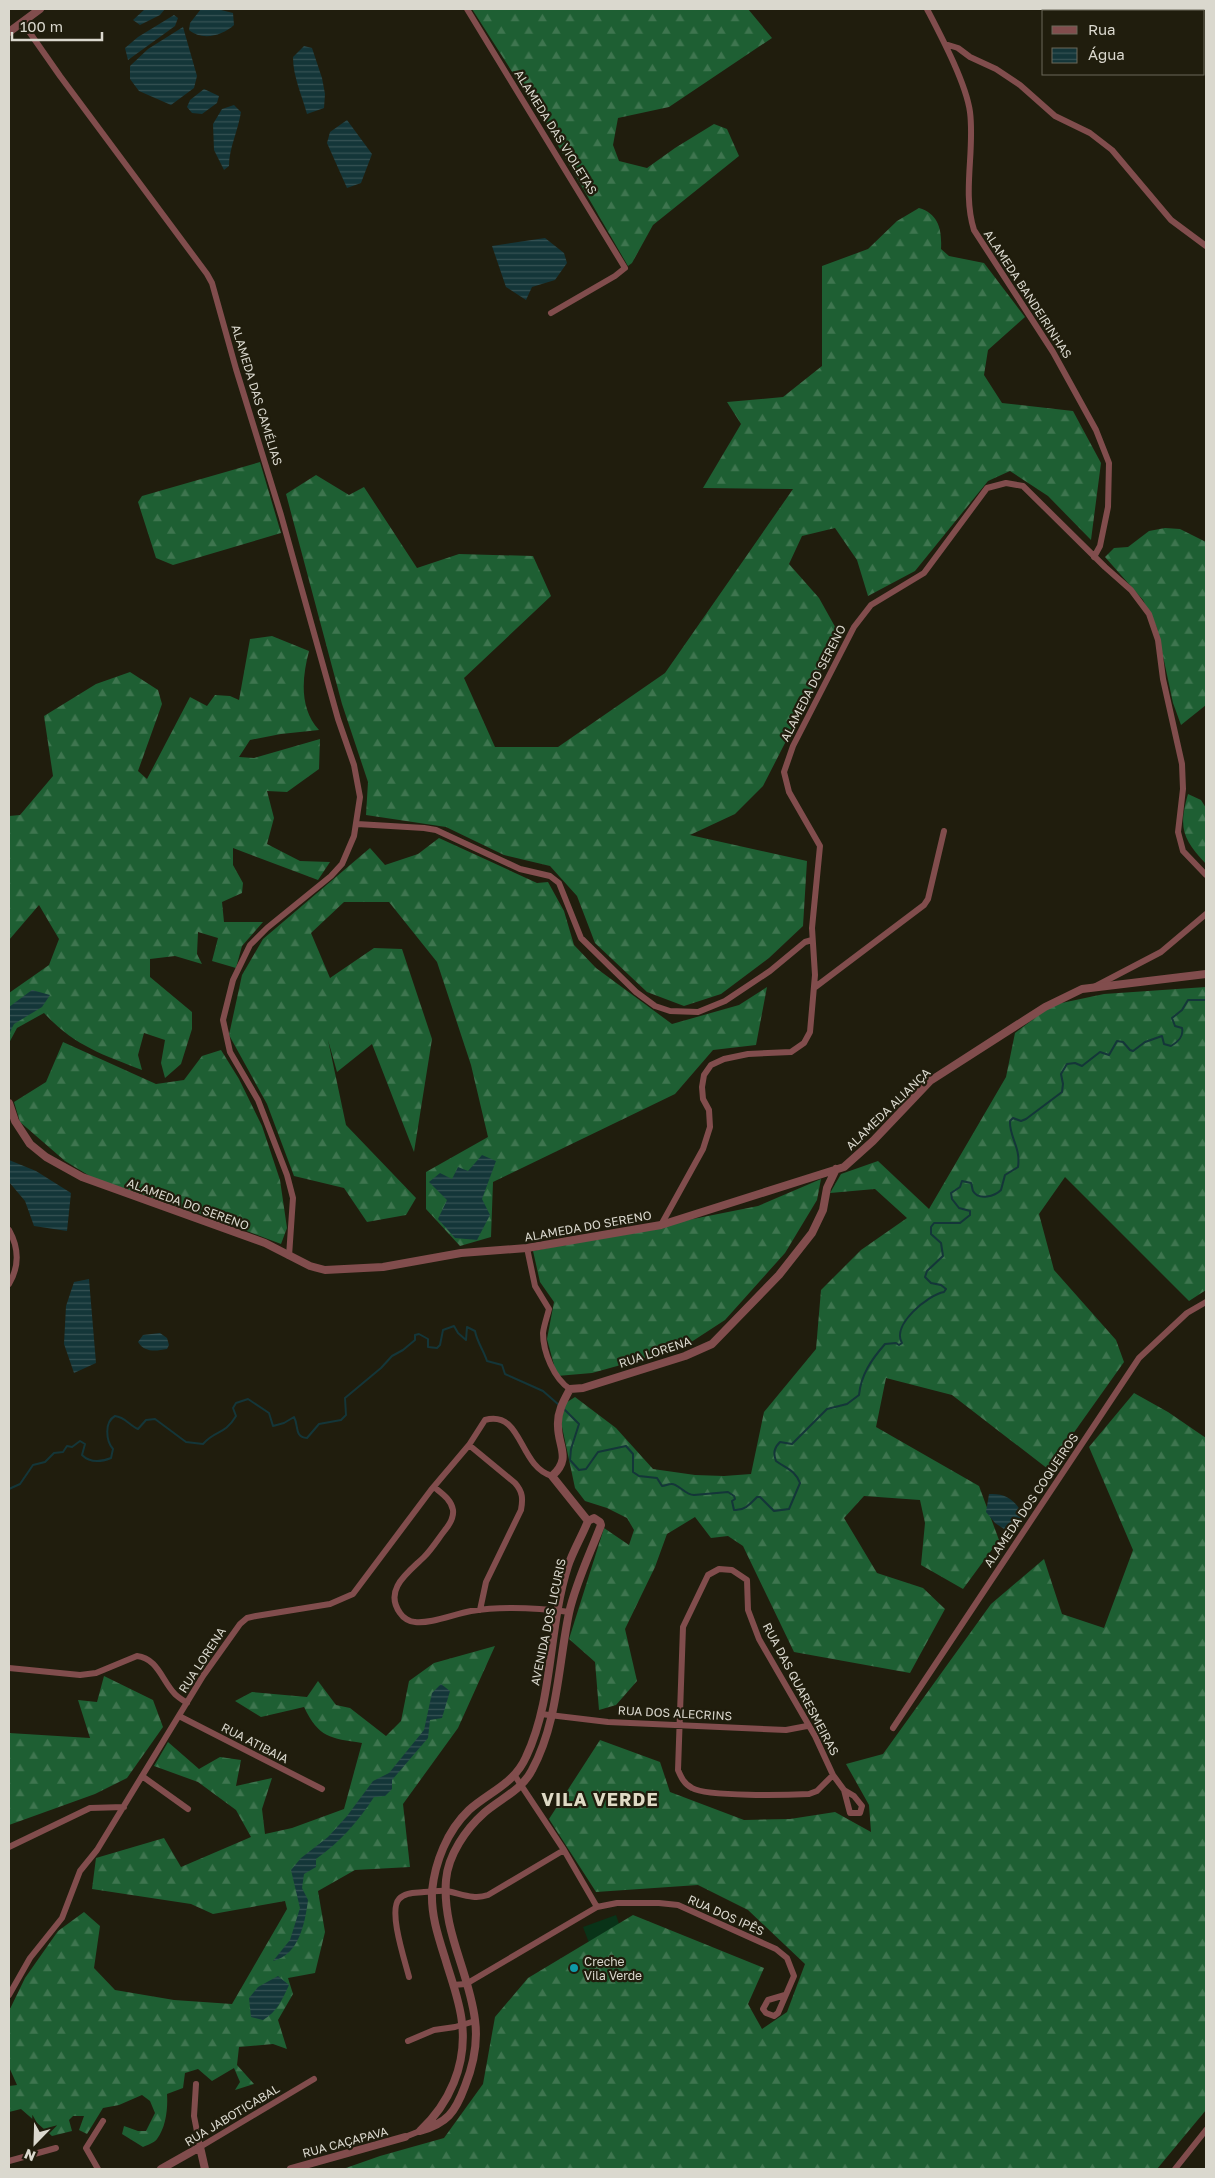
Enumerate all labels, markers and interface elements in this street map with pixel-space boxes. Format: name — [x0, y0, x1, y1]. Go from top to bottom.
scale bar — [12, 10, 102, 42]
legend — [1042, 10, 1205, 75]
text: 100 m — [20, 17, 63, 35]
text: Rua — [1088, 20, 1115, 38]
text: Água — [1088, 45, 1125, 63]
street label: ALAMEDA DAS VIOLETAS — [512, 67, 601, 197]
street label: ALAMEDA BANDEIRINHAS — [981, 227, 1075, 361]
street label: ALAMEDA DAS CAMÉLIAS — [228, 323, 286, 468]
street label: ALAMEDA DO SERENO — [777, 622, 849, 744]
street label: ALAMEDA ALIANÇA — [843, 1065, 933, 1153]
street label: ALAMEDA DO SERENO — [125, 1175, 251, 1233]
street label: ALAMEDA DO SERENO — [523, 1207, 653, 1245]
street label: RUA LORENA — [617, 1333, 693, 1371]
street label: ALAMEDA DOS COQUEIROS — [980, 1430, 1082, 1570]
street label: AVENIDA DOS LICURIS — [527, 1557, 569, 1687]
street label: RUA DAS QUARESMEIRAS — [760, 1620, 842, 1758]
street label: RUA LORENA — [175, 1624, 229, 1696]
street label: RUA DOS ALECRINS — [617, 1703, 733, 1724]
street label: RUA ATIBAIA — [219, 1720, 291, 1766]
district label: VILA VERDE — [541, 1788, 659, 1810]
street label: RUA DOS IPÊS — [685, 1891, 767, 1939]
place label: Creche Vila Verde — [584, 1954, 642, 1983]
marker: Creche Vila Verde — [568, 1962, 580, 1974]
street label: RUA JABOTICABAL — [182, 2081, 282, 2149]
north arrow — [10, 2118, 60, 2168]
street label: RUA CAÇAPAVA — [301, 2123, 389, 2161]
text: N — [22, 2146, 38, 2165]

